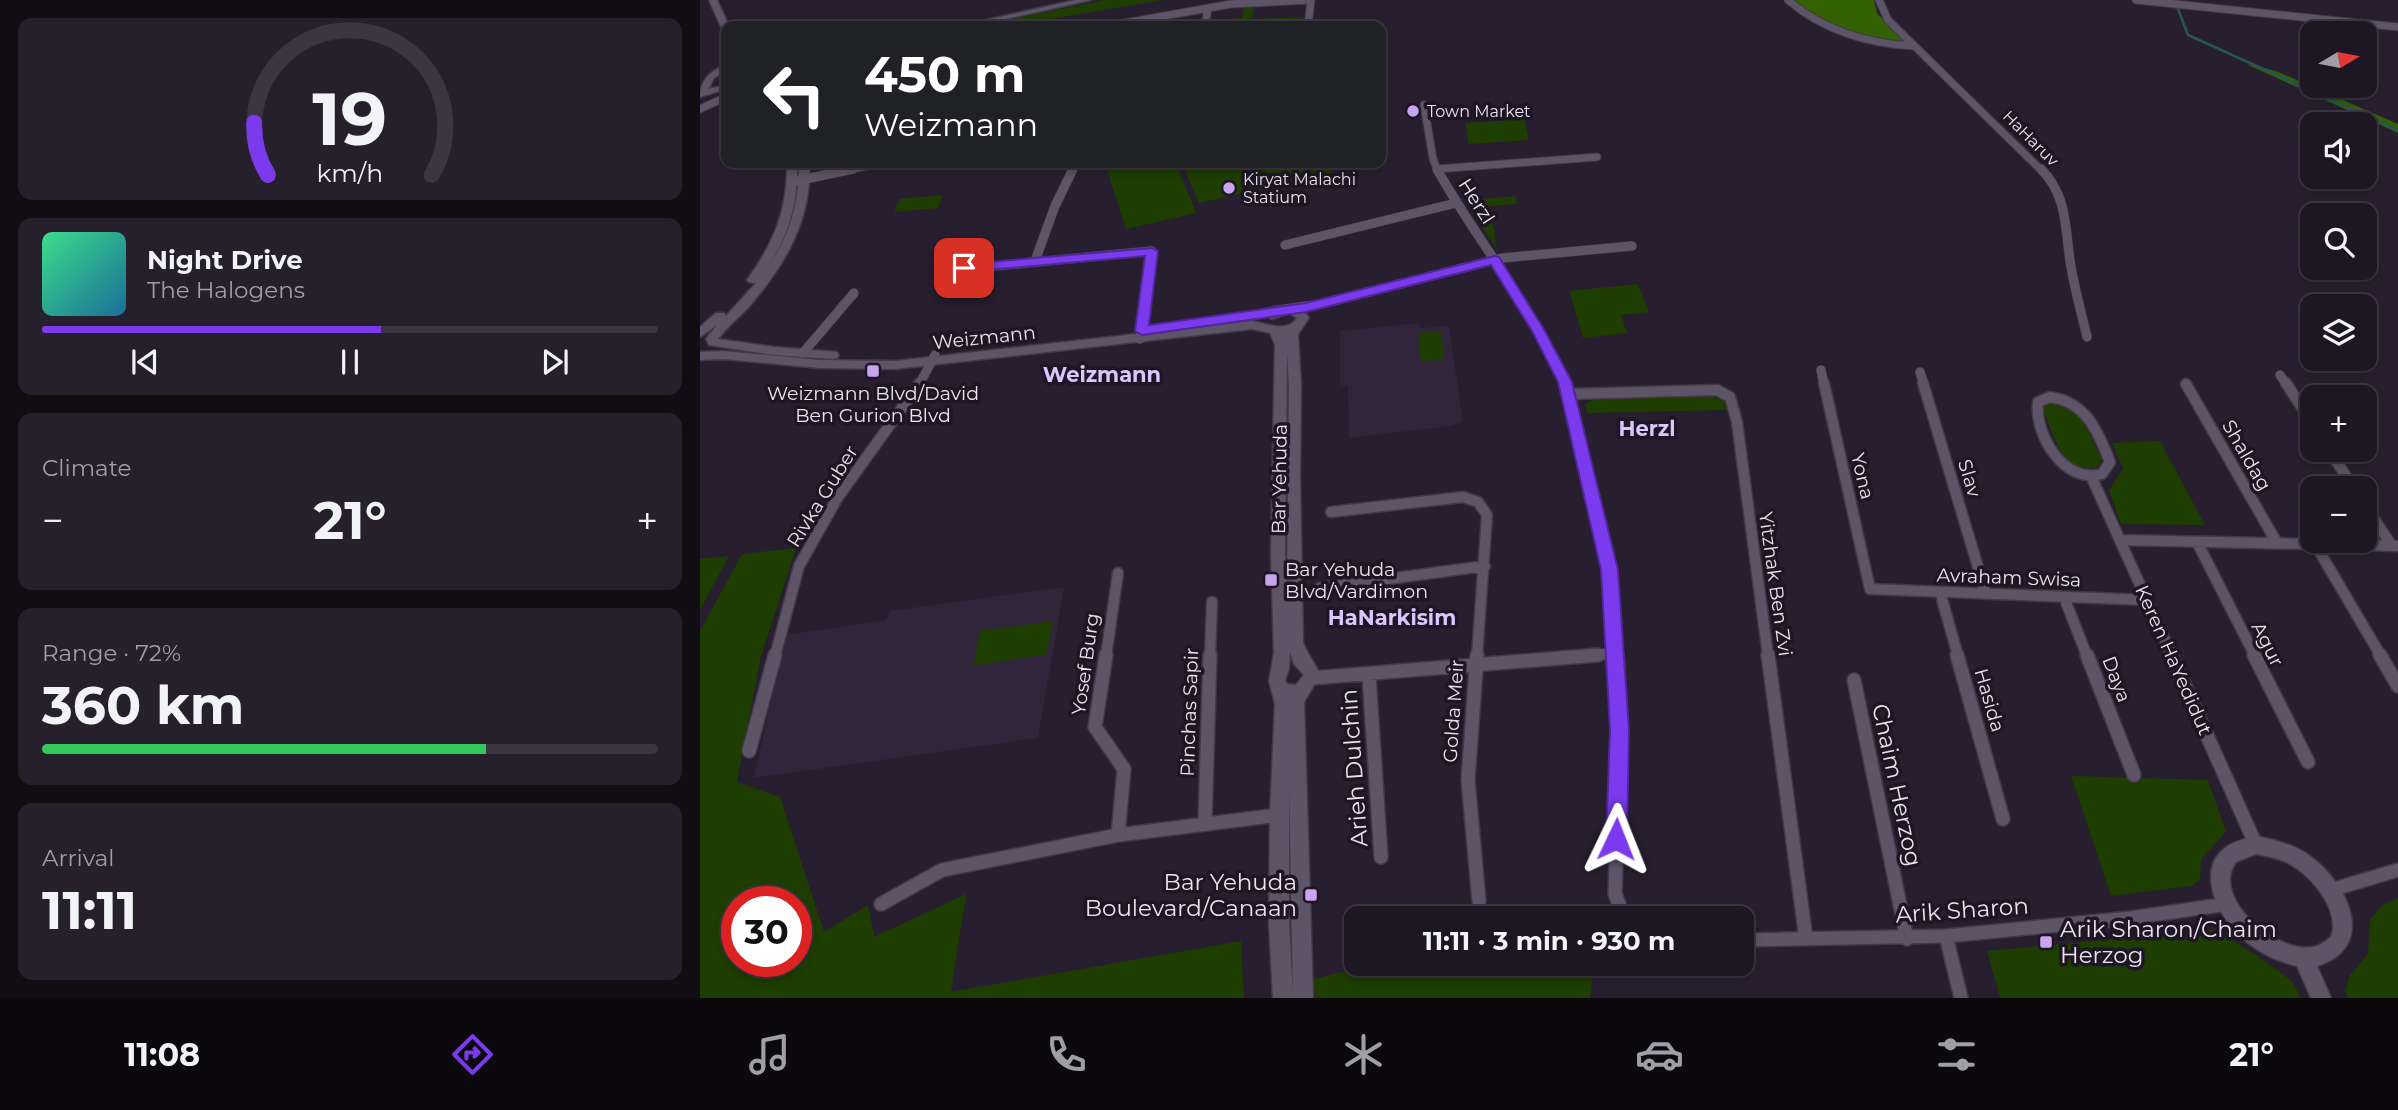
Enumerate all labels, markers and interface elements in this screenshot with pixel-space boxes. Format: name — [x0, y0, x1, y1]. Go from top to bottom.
north arrow — [2300, 21, 2376, 98]
map controls — [2300, 21, 2377, 553]
text: 450 m — [864, 45, 1025, 104]
icon: left — [749, 49, 840, 140]
text: 19 — [313, 75, 387, 163]
place label: Town Market — [1427, 102, 1531, 121]
marker: Town Market — [1405, 103, 1421, 119]
text: Weizmann — [864, 105, 1038, 144]
street label: HaHaruv — [1999, 107, 2063, 170]
button: sound — [2300, 112, 2377, 189]
text: km/h — [317, 158, 383, 188]
place label: Kiryat Malachi Statium — [1243, 170, 1356, 207]
street label: Herzl — [1453, 174, 1500, 228]
marker: Kiryat Malachi Statium — [1221, 180, 1237, 196]
button: search — [2300, 203, 2377, 280]
pin — [934, 238, 994, 298]
text: Night Drive — [147, 244, 303, 276]
icon: arrive — [945, 249, 983, 287]
text: The Halogens — [147, 276, 305, 304]
button: layers — [2300, 294, 2377, 371]
street label: Weizmann — [931, 321, 1037, 354]
icon: previous — [126, 343, 164, 381]
icon: pause — [331, 343, 369, 381]
icon: next — [536, 343, 574, 381]
district label: Weizmann — [1043, 362, 1161, 387]
marker: Weizmann Blvd/David Ben Gurion Blvd — [865, 363, 881, 379]
place label: Weizmann Blvd/David Ben Gurion Blvd — [767, 382, 979, 427]
button: + — [2300, 385, 2377, 462]
district label: Herzl — [1619, 416, 1676, 441]
street label: Shaldag — [2217, 416, 2276, 495]
street label: Bar Yehuda — [1267, 424, 1292, 534]
street label: Rivka Guber — [782, 441, 863, 552]
street label: Yona — [1846, 451, 1879, 502]
text: Climate — [42, 454, 131, 482]
street label: Slav — [1953, 457, 1986, 500]
button: − — [2300, 476, 2377, 553]
text: 21° — [314, 489, 386, 552]
text: − — [42, 497, 64, 544]
text: + — [636, 497, 658, 544]
street label: Yitzhak Ben Zvi — [1754, 510, 1797, 658]
place label: Bar Yehuda Blvd/Vardimon — [1285, 558, 1428, 603]
street label: Avraham Swisa — [1936, 563, 2082, 592]
marker: Bar Yehuda Blvd/Vardimon — [1263, 572, 1279, 588]
street label: Keren HaYedidut — [2130, 582, 2217, 739]
district label: HaNarkisim — [1328, 605, 1456, 630]
street label: Yosef Burg — [1067, 612, 1104, 716]
street label: Agur — [2247, 618, 2288, 670]
text: Range · 72% — [42, 639, 181, 667]
street label: Pinchas Sapir — [1176, 647, 1203, 777]
street label: Daya — [2097, 653, 2136, 706]
street label: Golda Meir — [1438, 659, 1469, 763]
street label: Hasida — [1969, 666, 2010, 735]
text: 360 km — [42, 674, 244, 737]
street label: Arieh Dulchin — [1335, 688, 1373, 848]
street label: Chaim Herzog — [1866, 701, 1928, 869]
position arrow — [1579, 802, 1653, 876]
text: Arrival — [42, 844, 115, 872]
place label: Bar Yehuda Boulevard/Canaan — [1085, 868, 1297, 922]
text: 11:11 — [42, 879, 137, 942]
speed limit sign: 30 — [721, 886, 812, 977]
marker: Bar Yehuda Boulevard/Canaan — [1303, 887, 1319, 903]
street label: Arik Sharon — [1894, 891, 2030, 929]
place label: Arik Sharon/Chaim Herzog — [2060, 915, 2277, 969]
text: 11:11 · 3 min · 930 m — [1423, 925, 1675, 957]
marker: Arik Sharon/Chaim Herzog — [2038, 934, 2054, 950]
icon: directions — [448, 1030, 497, 1079]
icon: music — [745, 1030, 794, 1079]
icon: phone — [1042, 1030, 1091, 1079]
icon: climate — [1339, 1030, 1388, 1079]
icon: car — [1635, 1030, 1684, 1079]
icon: filters — [1932, 1030, 1981, 1079]
text: 11:08 — [124, 1035, 200, 1074]
text: 21° — [2229, 1035, 2274, 1074]

